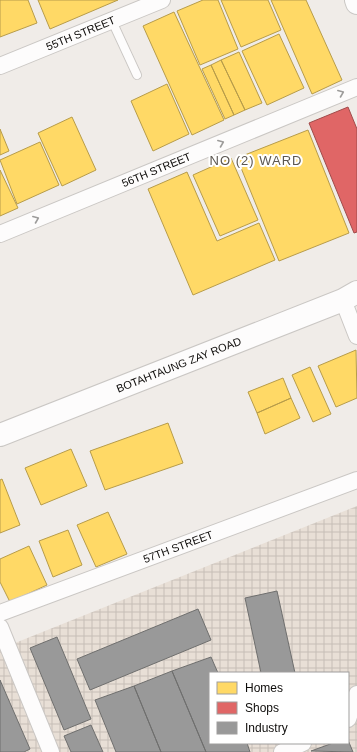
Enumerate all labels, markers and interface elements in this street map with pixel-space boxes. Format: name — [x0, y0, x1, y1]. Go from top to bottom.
street label: 55TH STREET — [44, 14, 117, 53]
one-way arrow — [338, 90, 345, 98]
one-way arrow — [217, 139, 224, 147]
street label: 56TH STREET — [120, 150, 193, 189]
district label: NO (2) WARD — [210, 153, 302, 168]
one-way arrow — [32, 216, 40, 224]
street label: BOTAHTAUNG ZAY ROAD — [115, 335, 243, 395]
street label: 57TH STREET — [142, 528, 215, 565]
legend — [209, 672, 349, 744]
text: Homes — [245, 681, 283, 695]
text: Shops — [245, 701, 279, 715]
text: Industry — [245, 721, 288, 735]

